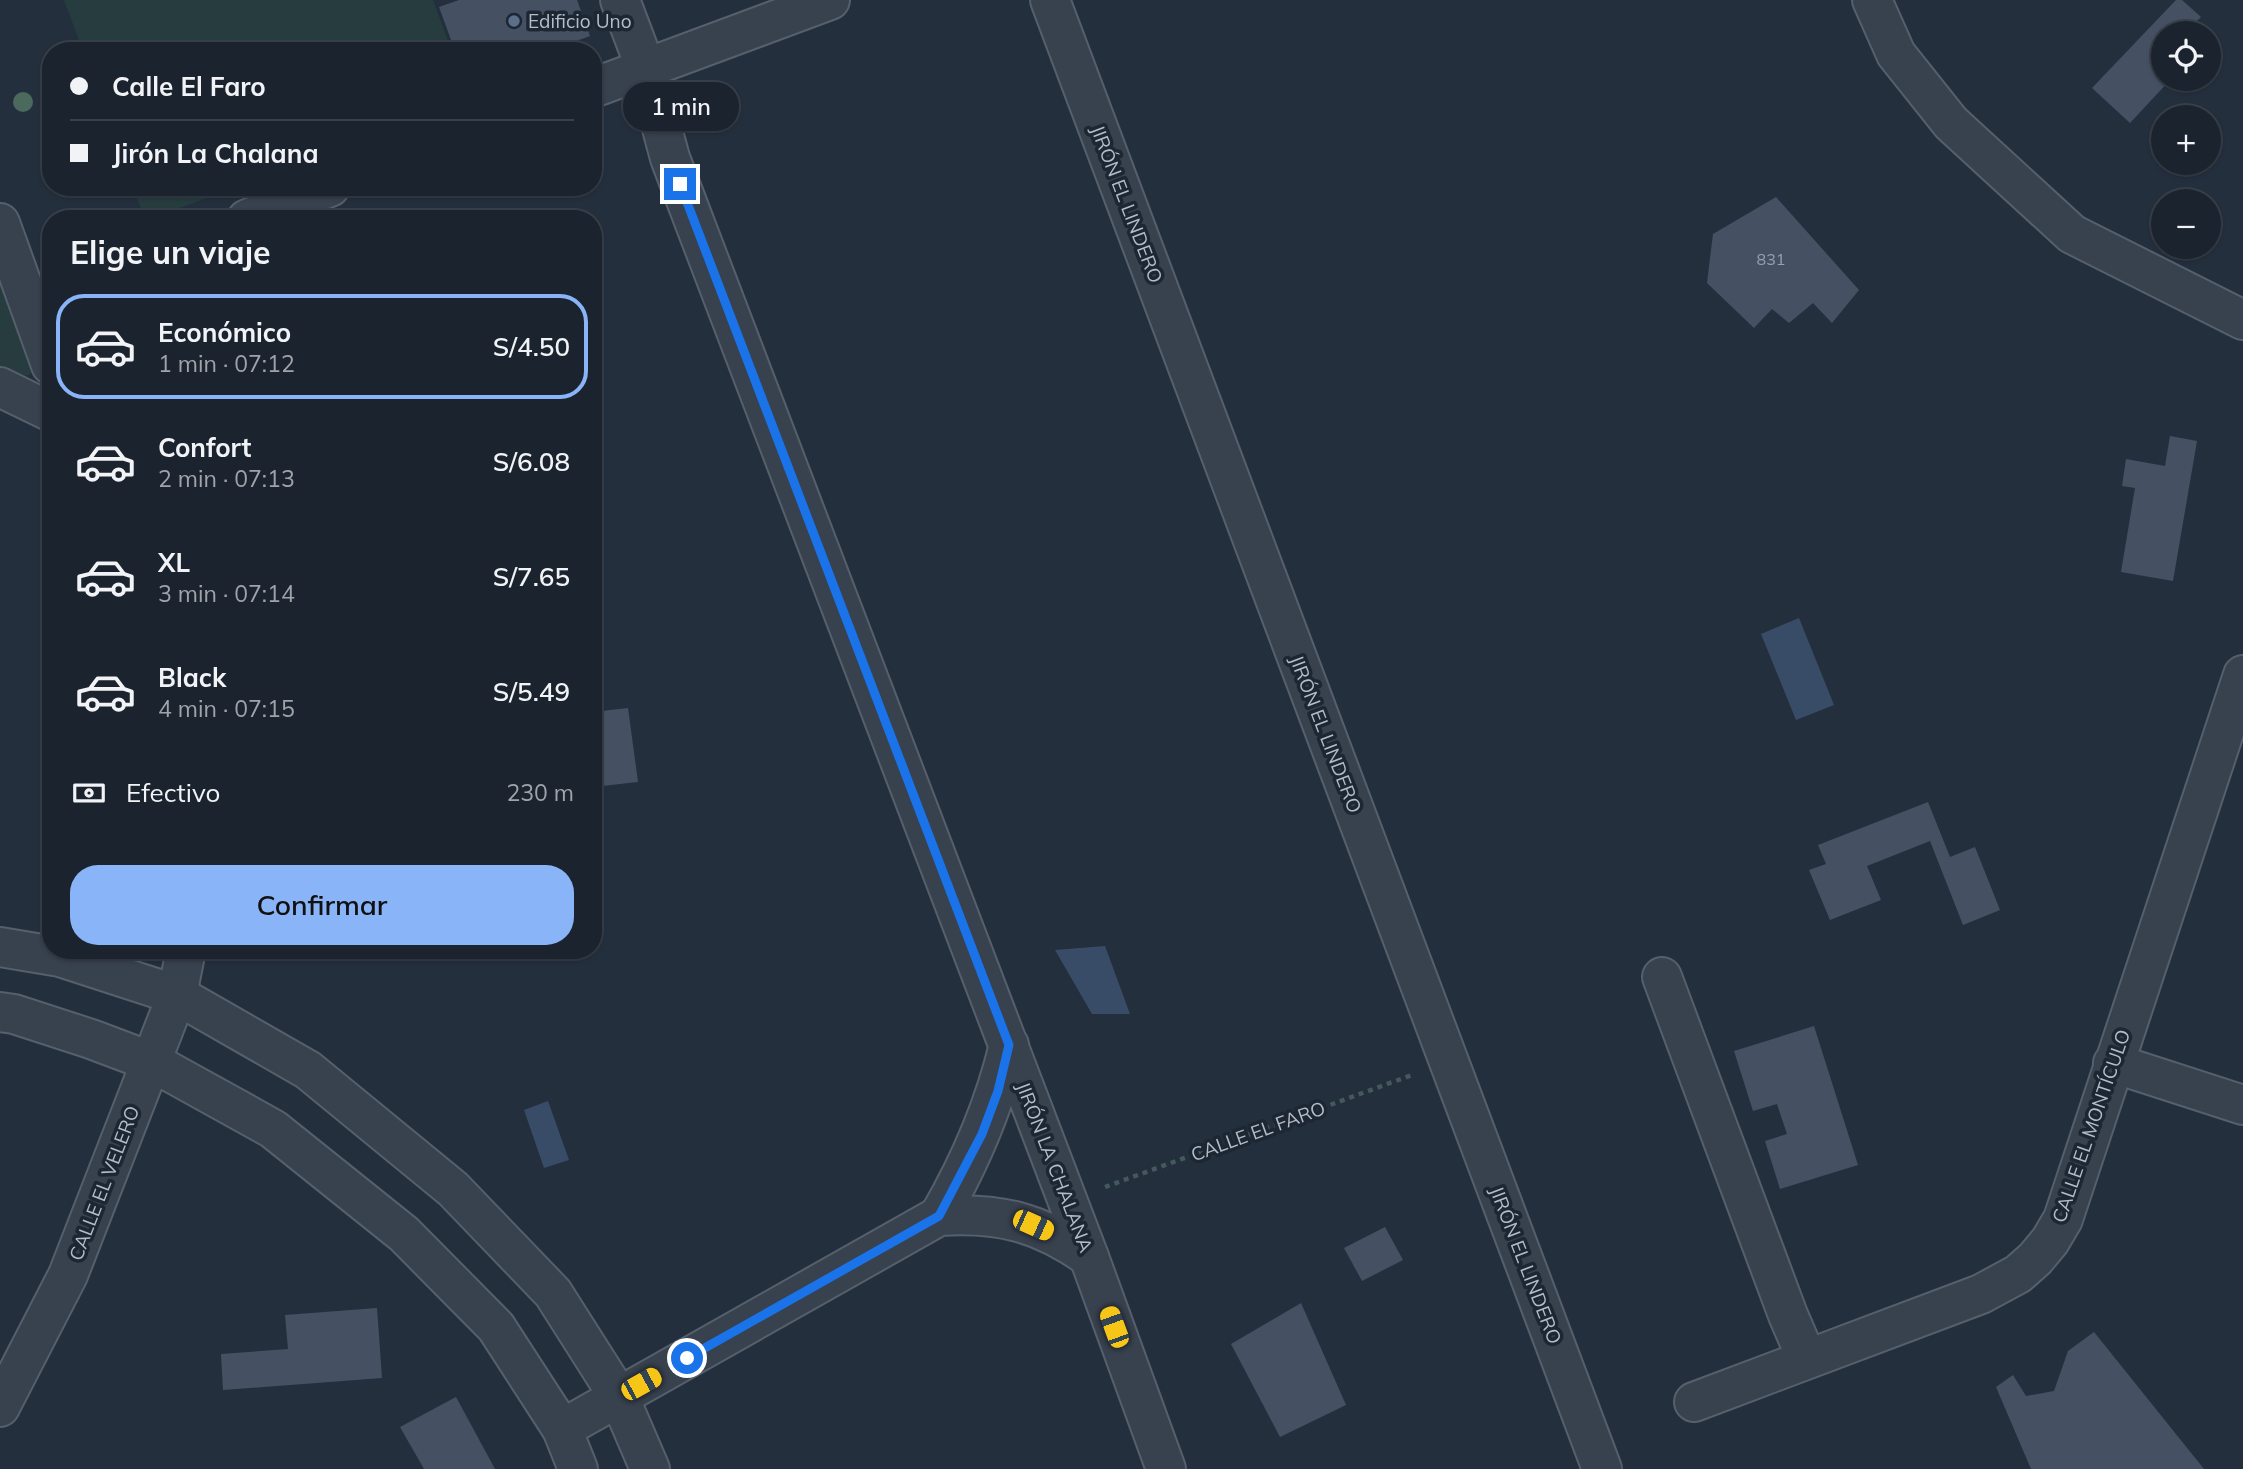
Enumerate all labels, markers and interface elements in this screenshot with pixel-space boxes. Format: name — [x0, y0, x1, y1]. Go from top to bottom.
place label: Edificio Uno — [528, 9, 632, 33]
marker: Edificio Uno — [506, 13, 522, 29]
map controls — [2151, 21, 2221, 259]
button: locate — [2151, 21, 2221, 91]
text: Calle El Faro — [112, 70, 266, 103]
callout: 1 min — [622, 82, 738, 132]
text: 1 min — [651, 92, 711, 121]
button: + — [2151, 105, 2221, 175]
street label: JIRÓN EL LINDERO — [1086, 122, 1168, 286]
text: Jirón La Chalana — [112, 137, 319, 170]
route end — [664, 168, 696, 200]
button: − — [2151, 189, 2221, 259]
text: Elige un viaje — [70, 232, 271, 272]
house number: 831 — [1757, 249, 1785, 269]
icon: car — [74, 315, 137, 378]
text: Económico — [158, 316, 291, 349]
text: S/4.50 — [493, 330, 570, 363]
text: 1 min · 07:12 — [158, 349, 295, 378]
icon: car — [74, 430, 137, 493]
text: Confort — [158, 431, 251, 464]
text: S/6.08 — [493, 445, 570, 478]
text: 2 min · 07:13 — [158, 464, 295, 493]
icon: car — [74, 545, 137, 608]
text: XL — [158, 546, 190, 579]
text: S/7.65 — [493, 560, 570, 593]
text: 3 min · 07:14 — [158, 579, 295, 608]
street label: JIRÓN EL LINDERO — [1285, 652, 1367, 816]
icon: car — [74, 660, 137, 723]
text: Black — [158, 661, 226, 694]
text: S/5.49 — [493, 675, 570, 708]
text: 4 min · 07:15 — [158, 694, 295, 723]
icon: cash — [70, 774, 108, 812]
text: Efectivo — [126, 776, 220, 809]
text: 230 m — [506, 778, 574, 807]
button: Confirmar — [70, 865, 574, 945]
street label: CALLE EL MONTÍCULO — [2047, 1026, 2135, 1226]
street label: JIRÓN LA CHALANA — [1011, 1078, 1099, 1256]
street label: CALLE EL FARO — [1188, 1096, 1328, 1166]
street label: CALLE EL VELERO — [63, 1102, 145, 1264]
street label: JIRÓN EL LINDERO — [1485, 1183, 1567, 1347]
car — [1010, 1207, 1057, 1243]
car — [1097, 1304, 1132, 1350]
route start — [671, 1342, 703, 1374]
car — [618, 1365, 665, 1403]

